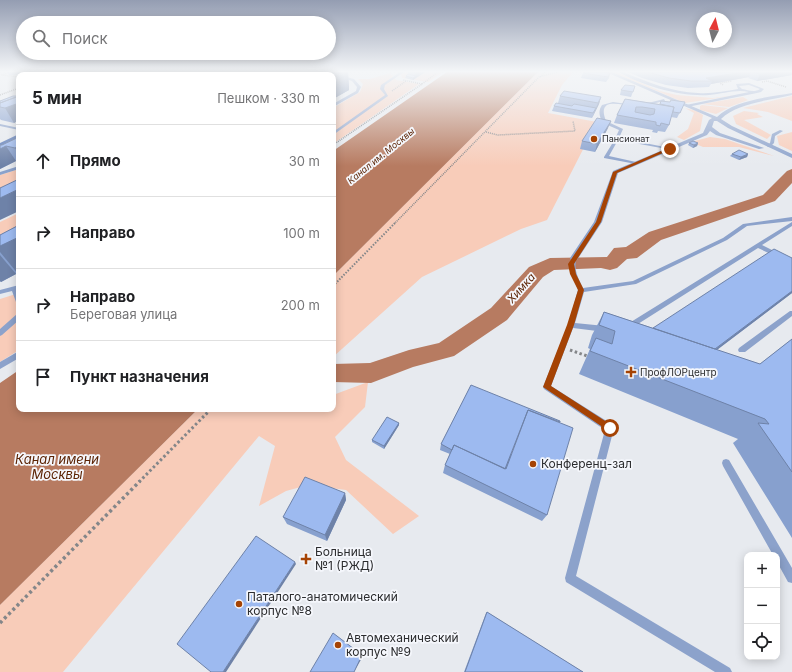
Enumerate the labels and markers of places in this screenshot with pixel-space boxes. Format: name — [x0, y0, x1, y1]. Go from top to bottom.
place label: Пансионат — [602, 133, 650, 144]
marker: Пансионат — [589, 134, 599, 144]
marker: ПрофЛОРцентр — [625, 366, 637, 378]
place label: ПрофЛОРцентр — [640, 366, 717, 378]
place label: Конференц-зал — [541, 456, 632, 471]
marker: Конференц-зал — [528, 459, 538, 469]
place label: Больница №1 (РЖД) — [315, 544, 374, 573]
marker: Больница №1 (РЖД) — [300, 553, 312, 565]
place label: Паталого-анатомический корпус №8 — [247, 589, 398, 618]
marker: Паталого-анатомический корпус №8 — [234, 599, 244, 609]
place label: Автомеханический корпус №9 — [346, 630, 459, 659]
marker: Автомеханический корпус №9 — [333, 640, 343, 650]

